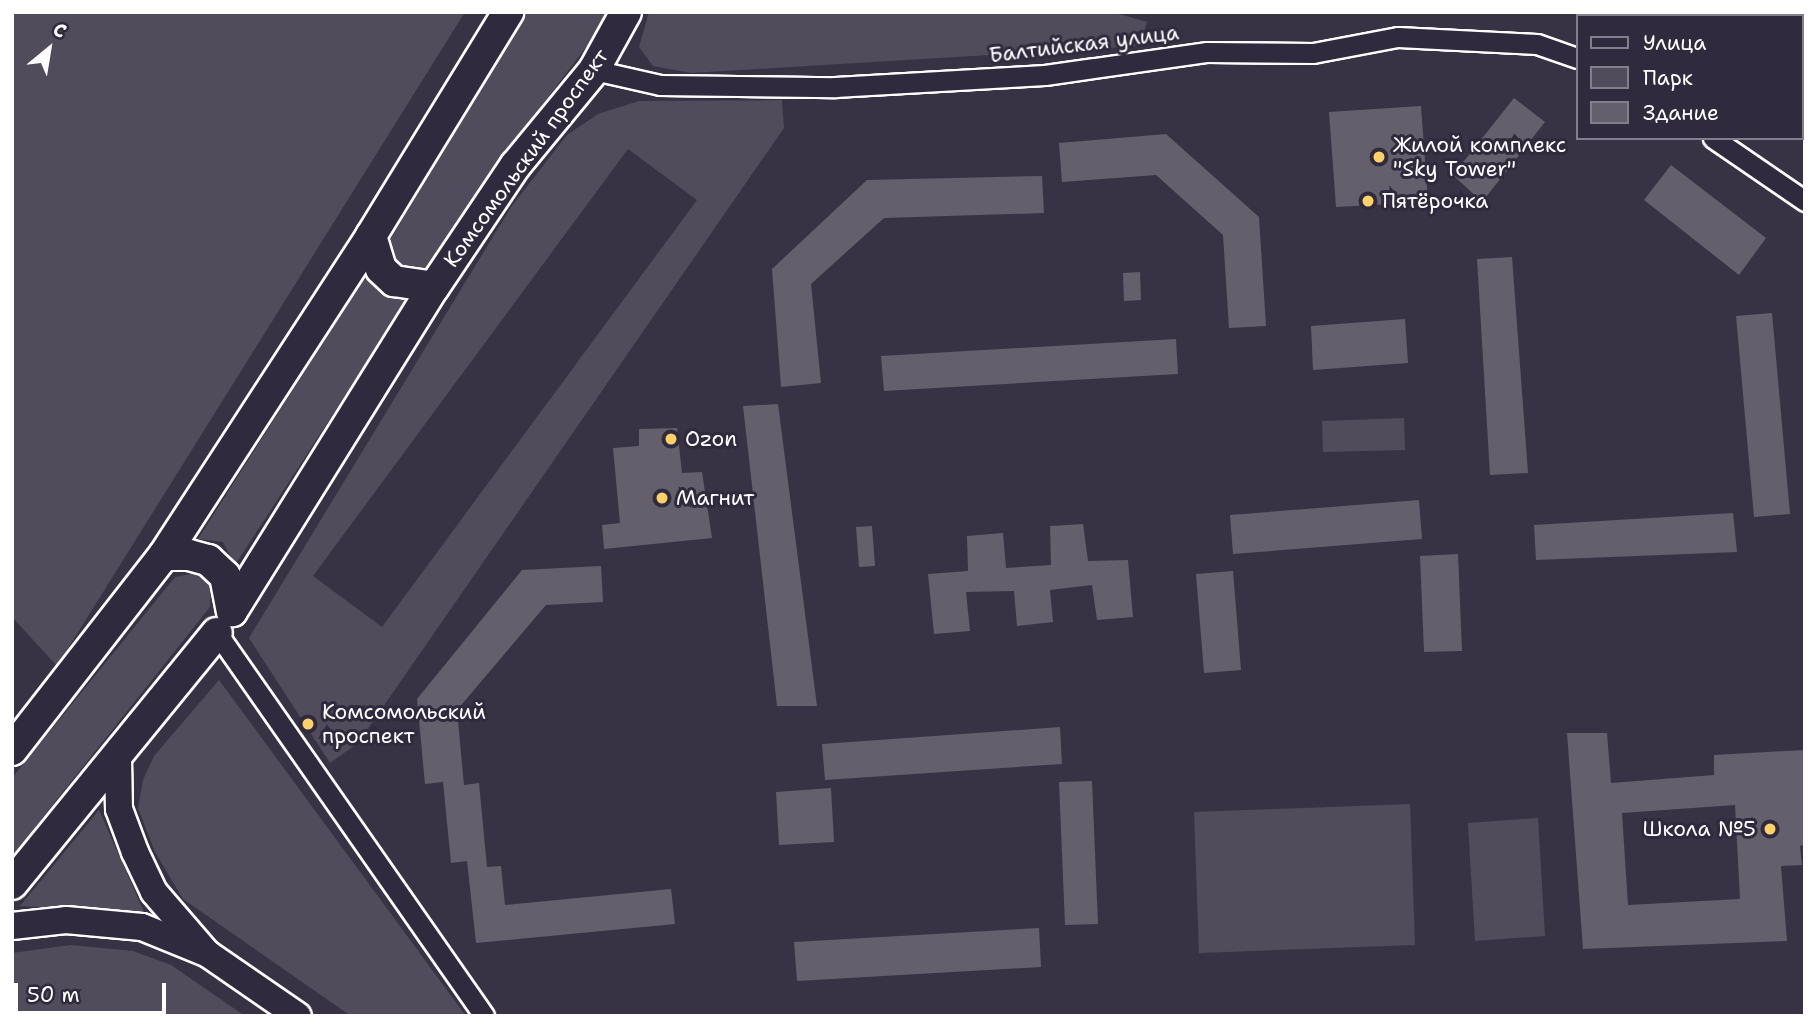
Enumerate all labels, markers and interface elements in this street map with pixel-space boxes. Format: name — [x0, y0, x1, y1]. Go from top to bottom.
north arrow — [14, 14, 84, 84]
legend — [1576, 14, 1803, 140]
text: С — [48, 17, 71, 44]
street label: Балтийская улица — [988, 20, 1180, 68]
text: Улица — [1643, 29, 1706, 57]
street label: Комсомольский проспект — [438, 44, 614, 272]
text: Парк — [1643, 64, 1693, 92]
text: Здание — [1643, 99, 1719, 127]
place label: Жилой комплекс "Sky Tower" — [1393, 132, 1566, 182]
marker: Жилой комплекс "Sky Tower" — [1371, 149, 1387, 165]
place label: Пятёрочка — [1382, 188, 1488, 214]
marker: Пятёрочка — [1360, 193, 1376, 209]
place label: Ozon — [685, 426, 737, 452]
marker: Ozon — [663, 431, 679, 447]
place label: Магнит — [676, 485, 754, 511]
marker: Магнит — [654, 490, 670, 506]
place label: Комсомольский проспект — [322, 699, 486, 749]
marker: Комсомольский проспект — [300, 716, 316, 732]
place label: Школа №5 — [1643, 816, 1756, 842]
marker: Школа №5 — [1762, 821, 1778, 837]
scale bar — [18, 968, 170, 1012]
text: 50 m — [27, 981, 80, 1009]

